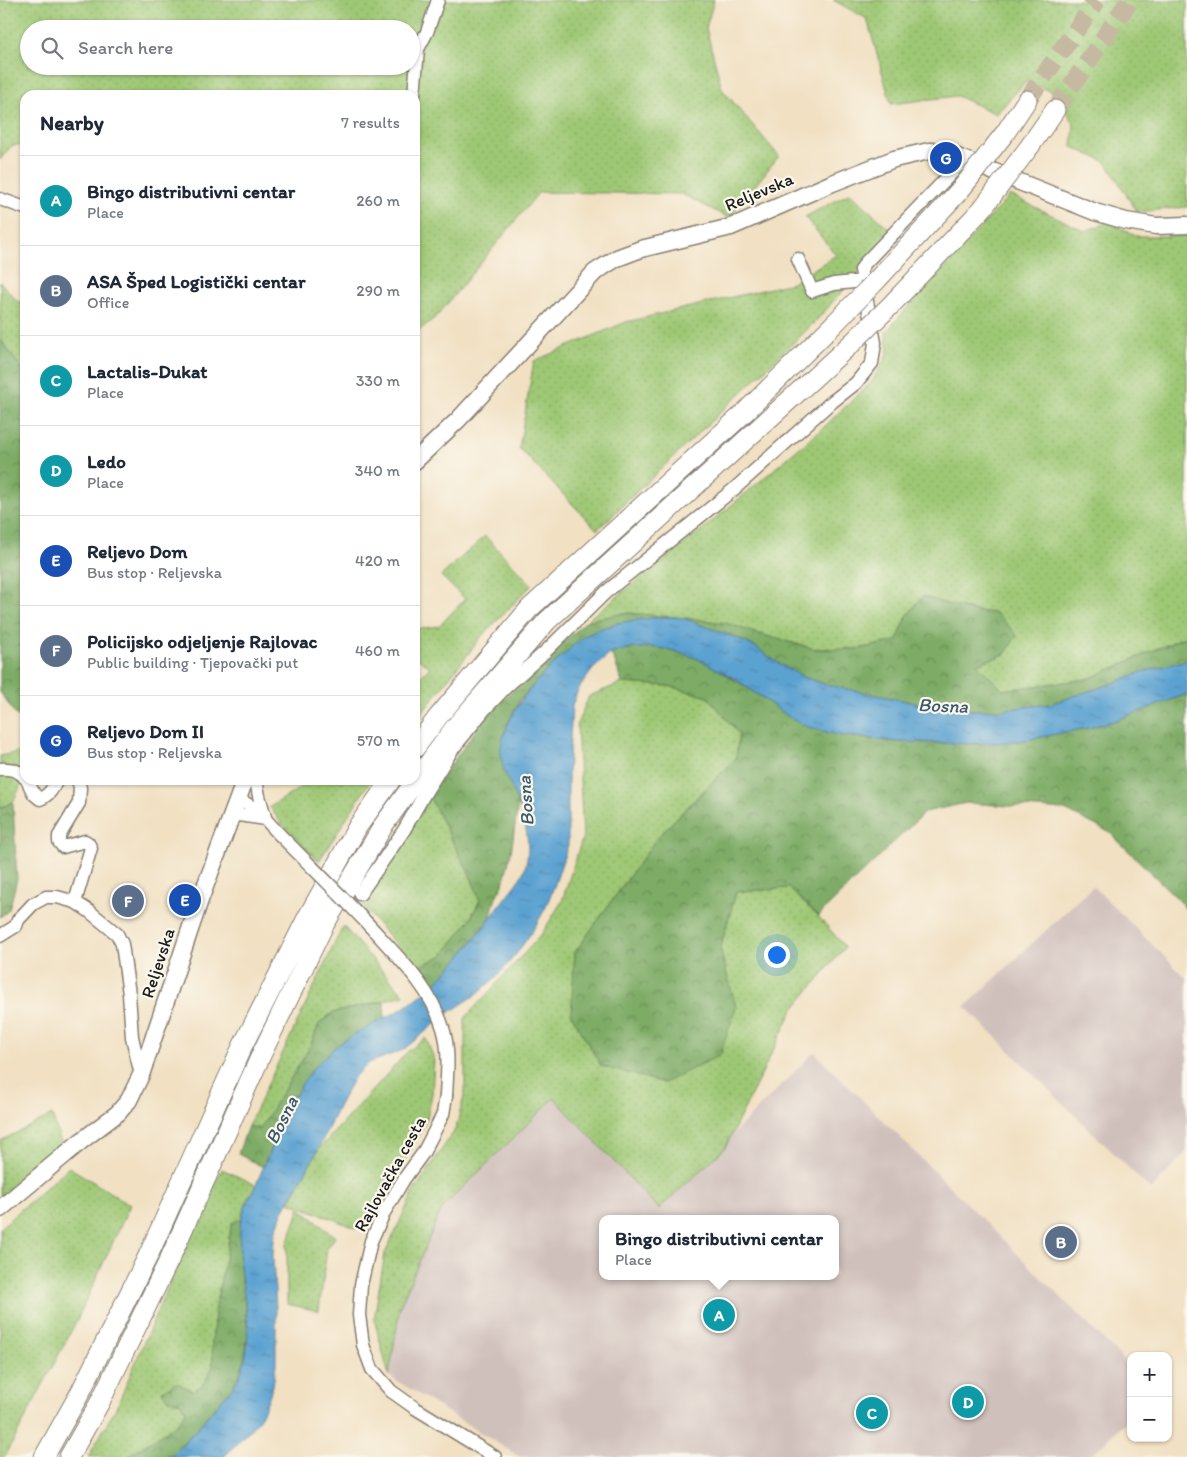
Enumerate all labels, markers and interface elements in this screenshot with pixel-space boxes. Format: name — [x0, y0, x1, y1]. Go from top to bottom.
search box — [20, 20, 420, 75]
icon: search — [38, 34, 66, 62]
text: Search here — [78, 36, 173, 59]
text: Nearby — [40, 110, 104, 135]
text: 7 results — [341, 113, 400, 132]
pin: G — [930, 139, 962, 177]
street label: Reljevska — [721, 167, 797, 216]
text: Bingo distributivni centar — [87, 180, 295, 203]
text: A — [51, 191, 61, 210]
text: 260 m — [356, 191, 400, 210]
text: Place — [87, 203, 124, 222]
text: ASA Šped Logistički centar — [87, 270, 305, 293]
text: B — [51, 281, 61, 300]
text: 290 m — [356, 281, 400, 300]
text: Office — [87, 293, 129, 312]
text: Lactalis-Dukat — [87, 360, 207, 383]
text: C — [51, 371, 61, 390]
text: 330 m — [356, 371, 400, 390]
text: Place — [87, 383, 124, 402]
text: Ledo — [87, 450, 126, 473]
text: D — [51, 461, 61, 480]
text: 340 m — [355, 461, 400, 480]
text: Place — [87, 473, 124, 492]
text: Reljevo Dom — [87, 540, 188, 563]
text: E — [52, 551, 60, 570]
text: 420 m — [355, 551, 400, 570]
text: Bus stop · Reljevska — [87, 563, 222, 582]
text: Policijsko odjeljenje Rajlovac — [87, 630, 317, 653]
text: F — [52, 641, 60, 660]
text: 460 m — [355, 641, 400, 660]
text: Public building · Tjepovački put — [87, 653, 298, 672]
water label: Bosna — [918, 693, 969, 718]
text: Reljevo Dom II — [87, 720, 204, 743]
text: G — [50, 731, 62, 750]
text: 570 m — [357, 731, 400, 750]
text: Bus stop · Reljevska — [87, 743, 222, 762]
water label: Bosna — [512, 775, 539, 827]
pin: E — [169, 881, 201, 919]
pin: F — [112, 882, 144, 920]
street label: Reljevska — [136, 925, 180, 1001]
your location — [764, 942, 790, 968]
water label: Bosna — [260, 1092, 303, 1148]
street label: Rajlovačka cesta — [349, 1112, 431, 1236]
popup — [599, 1215, 839, 1280]
pin: B — [1045, 1223, 1077, 1261]
text: Bingo distributivni centar — [615, 1227, 823, 1250]
text: Place — [615, 1250, 652, 1269]
pin: A — [703, 1296, 735, 1334]
map controls — [1127, 1352, 1172, 1442]
button: + — [1127, 1352, 1172, 1397]
pin: D — [952, 1383, 984, 1421]
pin: C — [856, 1394, 888, 1432]
button: − — [1127, 1397, 1172, 1442]

